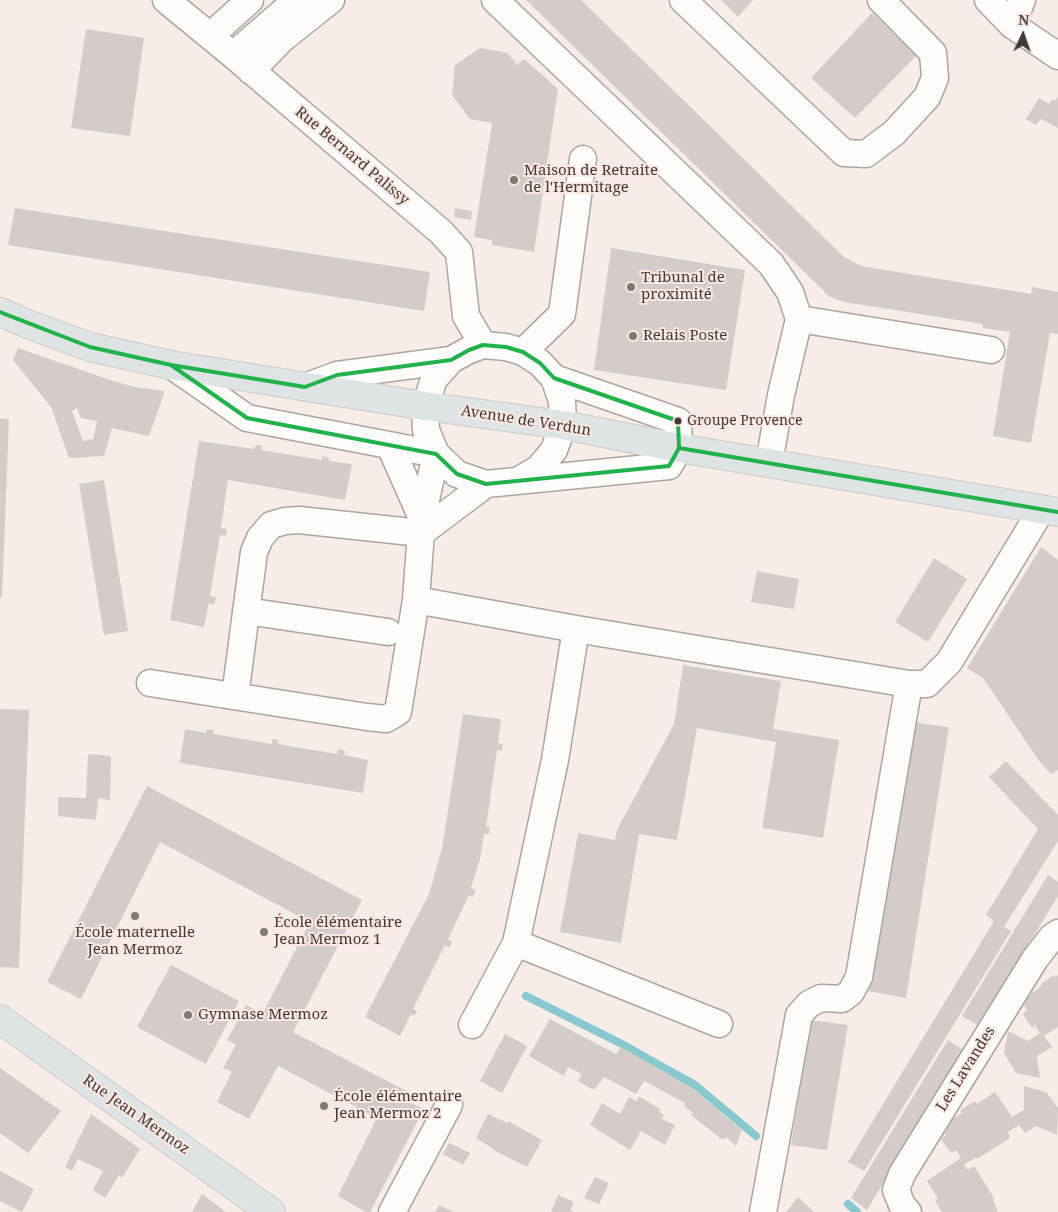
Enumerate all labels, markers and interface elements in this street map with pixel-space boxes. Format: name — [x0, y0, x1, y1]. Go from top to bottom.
north arrow — [998, 10, 1048, 60]
text: N — [1018, 10, 1030, 29]
street label: Rue Bernard Palissy — [291, 103, 413, 209]
place label: Maison de Retraite de l'Hermitage — [524, 162, 658, 197]
marker: Maison de Retraite de l'Hermitage — [508, 174, 520, 186]
place label: Tribunal de proximité — [641, 269, 725, 304]
marker: Tribunal de proximité — [625, 281, 637, 293]
place label: Relais Poste — [643, 327, 727, 345]
marker: Relais Poste — [627, 330, 639, 342]
street label: Avenue de Verdun — [460, 402, 592, 440]
place label: Groupe Provence — [687, 413, 802, 429]
marker: Groupe Provence — [673, 416, 683, 426]
marker: École maternelle Jean Mermoz — [129, 910, 141, 922]
place label: École élémentaire Jean Mermoz 1 — [274, 914, 402, 949]
place label: École maternelle Jean Mermoz — [75, 924, 195, 959]
marker: École élémentaire Jean Mermoz 1 — [258, 926, 270, 938]
place label: Gymnase Mermoz — [198, 1006, 328, 1024]
marker: Gymnase Mermoz — [182, 1009, 194, 1021]
street label: Les Lavandes — [933, 1023, 999, 1115]
street label: Rue Jean Mermoz — [79, 1071, 193, 1159]
place label: École élémentaire Jean Mermoz 2 — [334, 1088, 462, 1123]
marker: École élémentaire Jean Mermoz 2 — [318, 1100, 330, 1112]

